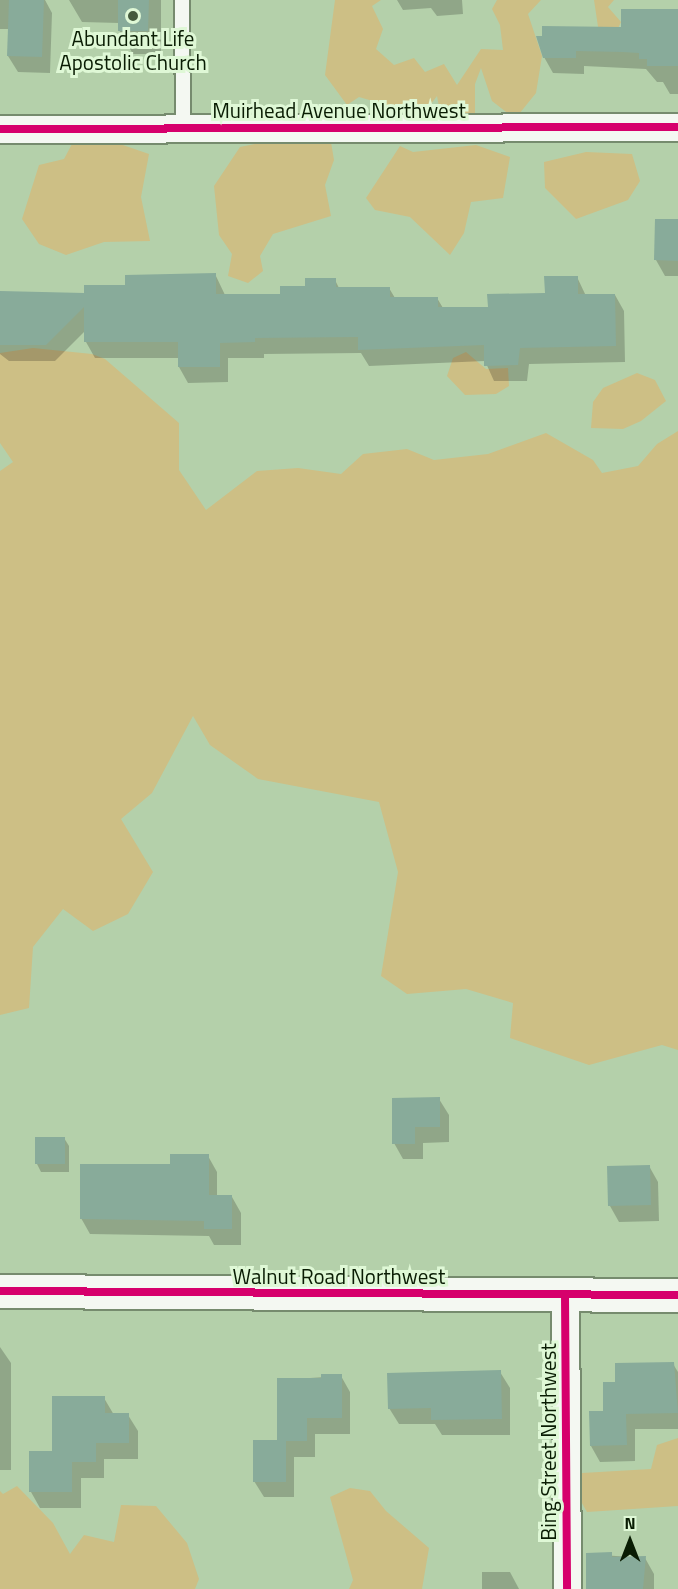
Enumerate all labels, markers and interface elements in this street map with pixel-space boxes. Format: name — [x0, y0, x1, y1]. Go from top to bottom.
marker: Abundant Life Apostolic Church — [126, 9, 140, 23]
place label: Abundant Life Apostolic Church — [59, 25, 207, 75]
street label: Muirhead Avenue Northwest — [212, 97, 466, 123]
street label: Walnut Road Northwest — [233, 1263, 445, 1289]
street label: Bing Street Northwest — [535, 1343, 561, 1541]
north arrow — [600, 1511, 660, 1571]
text: N — [624, 1511, 636, 1535]

